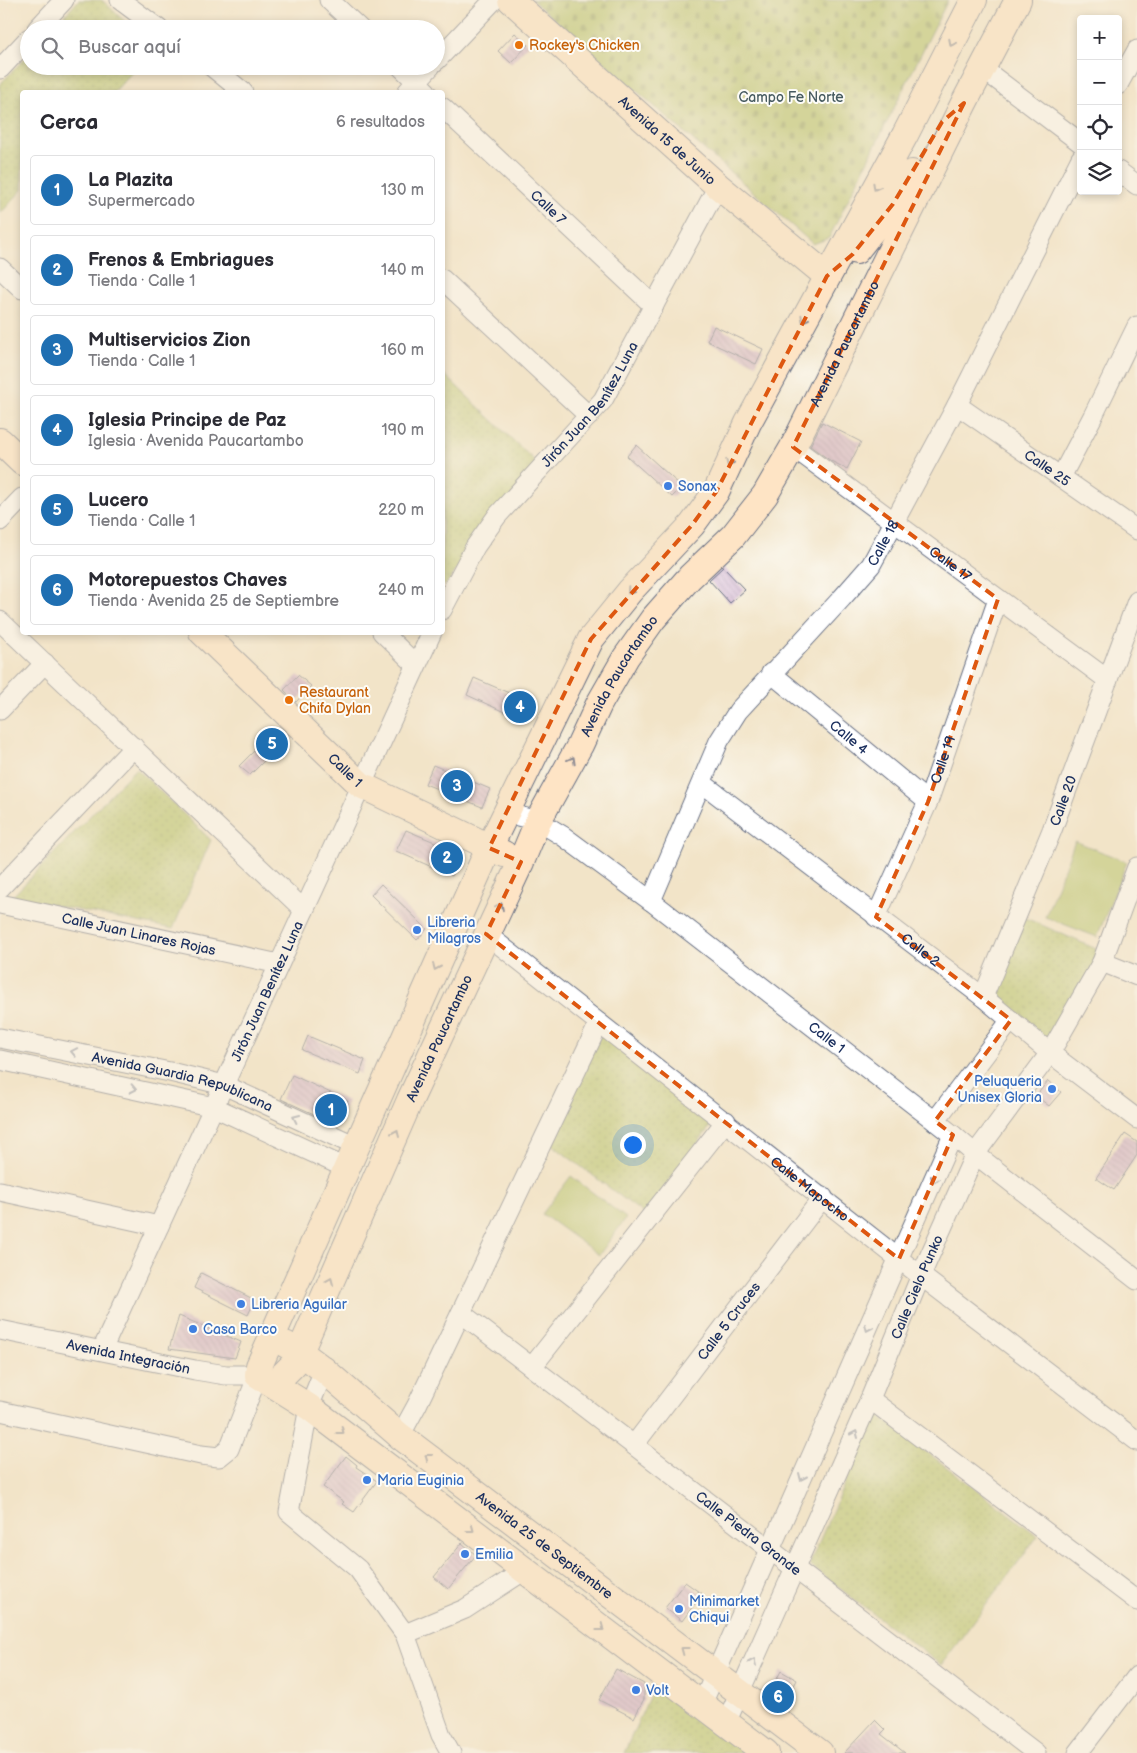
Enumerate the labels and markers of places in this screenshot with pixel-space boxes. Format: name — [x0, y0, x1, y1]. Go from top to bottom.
place label: Rockey's Chicken — [529, 37, 640, 54]
marker: Rockey's Chicken — [513, 39, 525, 51]
place label: Sonax — [678, 478, 717, 495]
marker: Sonax — [662, 480, 674, 492]
place label: Restaurant Chifa Dylan — [299, 684, 371, 717]
pin: 4 — [504, 688, 536, 726]
marker: Restaurant Chifa Dylan — [283, 694, 295, 706]
pin: 5 — [256, 725, 288, 763]
pin: 3 — [441, 767, 473, 805]
pin: 2 — [431, 839, 463, 877]
place label: Libreria Milagros — [427, 914, 481, 947]
marker: Libreria Milagros — [411, 924, 423, 936]
place label: Peluqueria Unisex Gloria — [957, 1073, 1042, 1106]
marker: Peluqueria Unisex Gloria — [1046, 1083, 1058, 1095]
pin: 1 — [315, 1091, 347, 1129]
place label: Libreria Aguilar — [251, 1296, 348, 1313]
marker: Libreria Aguilar — [235, 1298, 247, 1310]
place label: Casa Barco — [203, 1321, 277, 1338]
marker: Casa Barco — [187, 1323, 199, 1335]
place label: Maria Euginia — [377, 1472, 464, 1489]
marker: Maria Euginia — [361, 1474, 373, 1486]
place label: Emilia — [475, 1546, 513, 1563]
marker: Emilia — [459, 1548, 471, 1560]
place label: Minimarket Chiqui — [689, 1593, 760, 1626]
marker: Minimarket Chiqui — [673, 1603, 685, 1615]
pin: 6 — [762, 1678, 794, 1716]
place label: Volt — [646, 1682, 670, 1699]
marker: Volt — [630, 1684, 642, 1696]

